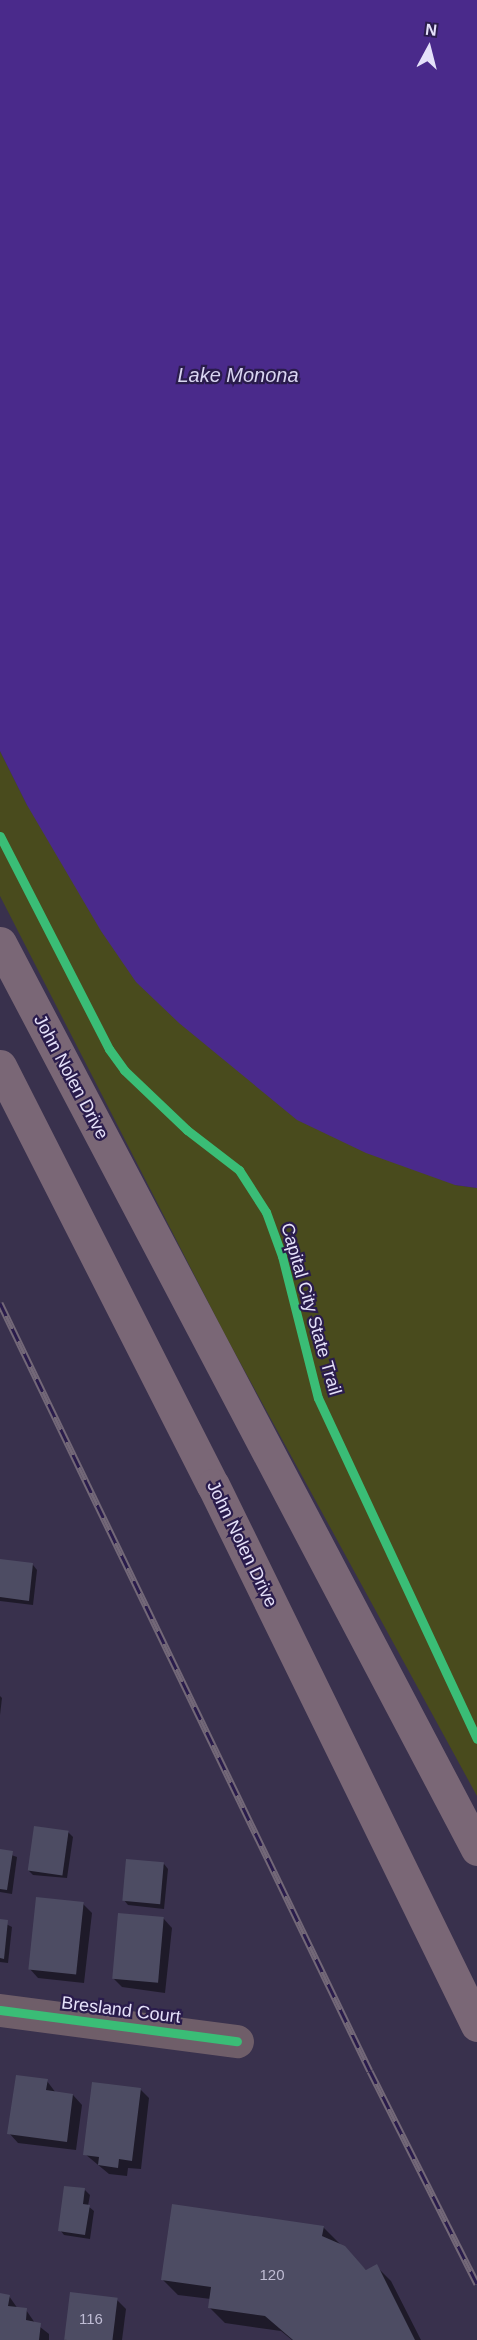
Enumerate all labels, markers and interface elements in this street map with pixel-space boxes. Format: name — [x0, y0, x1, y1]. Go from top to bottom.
north arrow — [399, 18, 459, 78]
text: N — [424, 20, 438, 39]
water label: Lake Monona — [177, 363, 299, 387]
street label: John Nolen Drive — [29, 1011, 113, 1143]
street label: Capital City State Trail — [276, 1220, 346, 1398]
street label: John Nolen Drive — [202, 1477, 282, 1611]
street label: Bresland Court — [60, 1992, 182, 2028]
house number: 120 — [259, 2266, 285, 2284]
house number: 116 — [79, 2310, 103, 2328]

